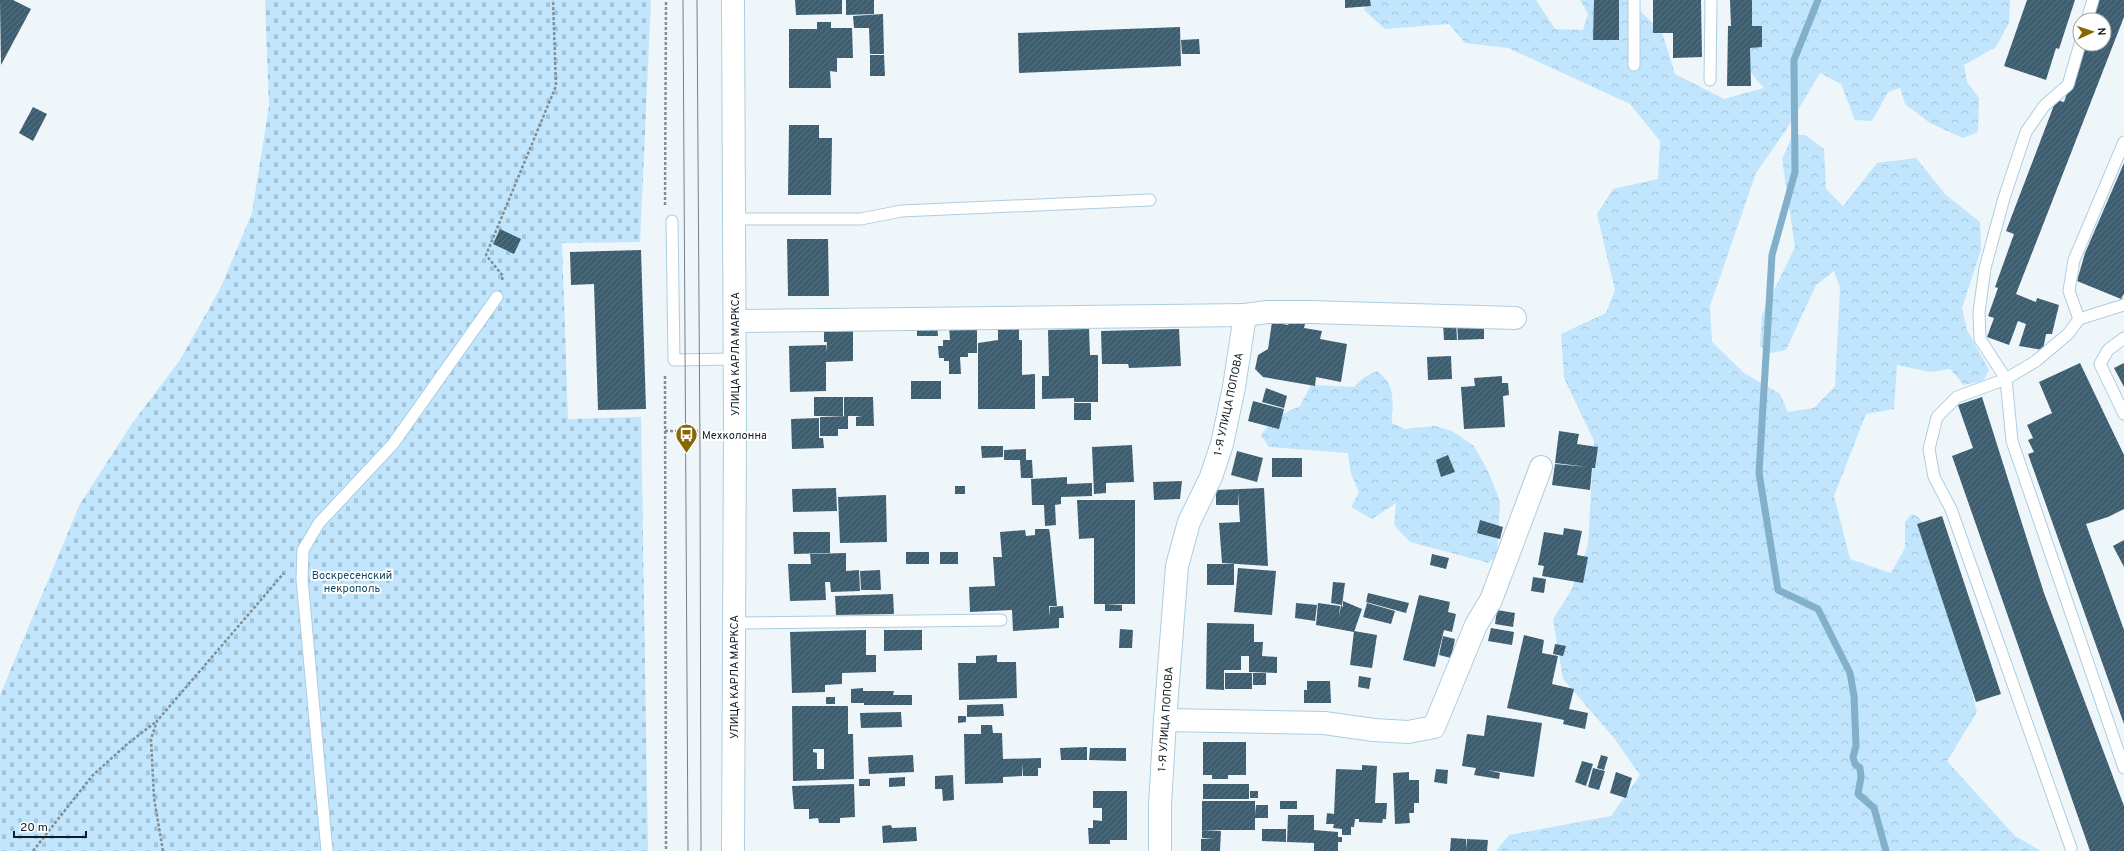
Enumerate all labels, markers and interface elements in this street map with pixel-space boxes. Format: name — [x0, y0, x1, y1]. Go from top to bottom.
north arrow — [2072, 12, 2112, 52]
text: N — [2094, 27, 2108, 36]
street label: УЛИЦА КАРЛА МАРКСА — [729, 292, 743, 416]
street label: 1-Я УЛИЦА ПОПОВА — [1211, 351, 1247, 457]
bus stop icon: Мехколонна — [674, 422, 700, 455]
place label: Мехколонна — [702, 429, 767, 443]
park label: Воскресенский некрополь — [312, 569, 392, 596]
street label: УЛИЦА КАРЛА МАРКСА — [728, 615, 742, 739]
street label: 1-Я УЛИЦА ПОПОВА — [1155, 666, 1177, 772]
scale bar — [14, 813, 86, 839]
text: 20 m — [20, 820, 48, 836]

